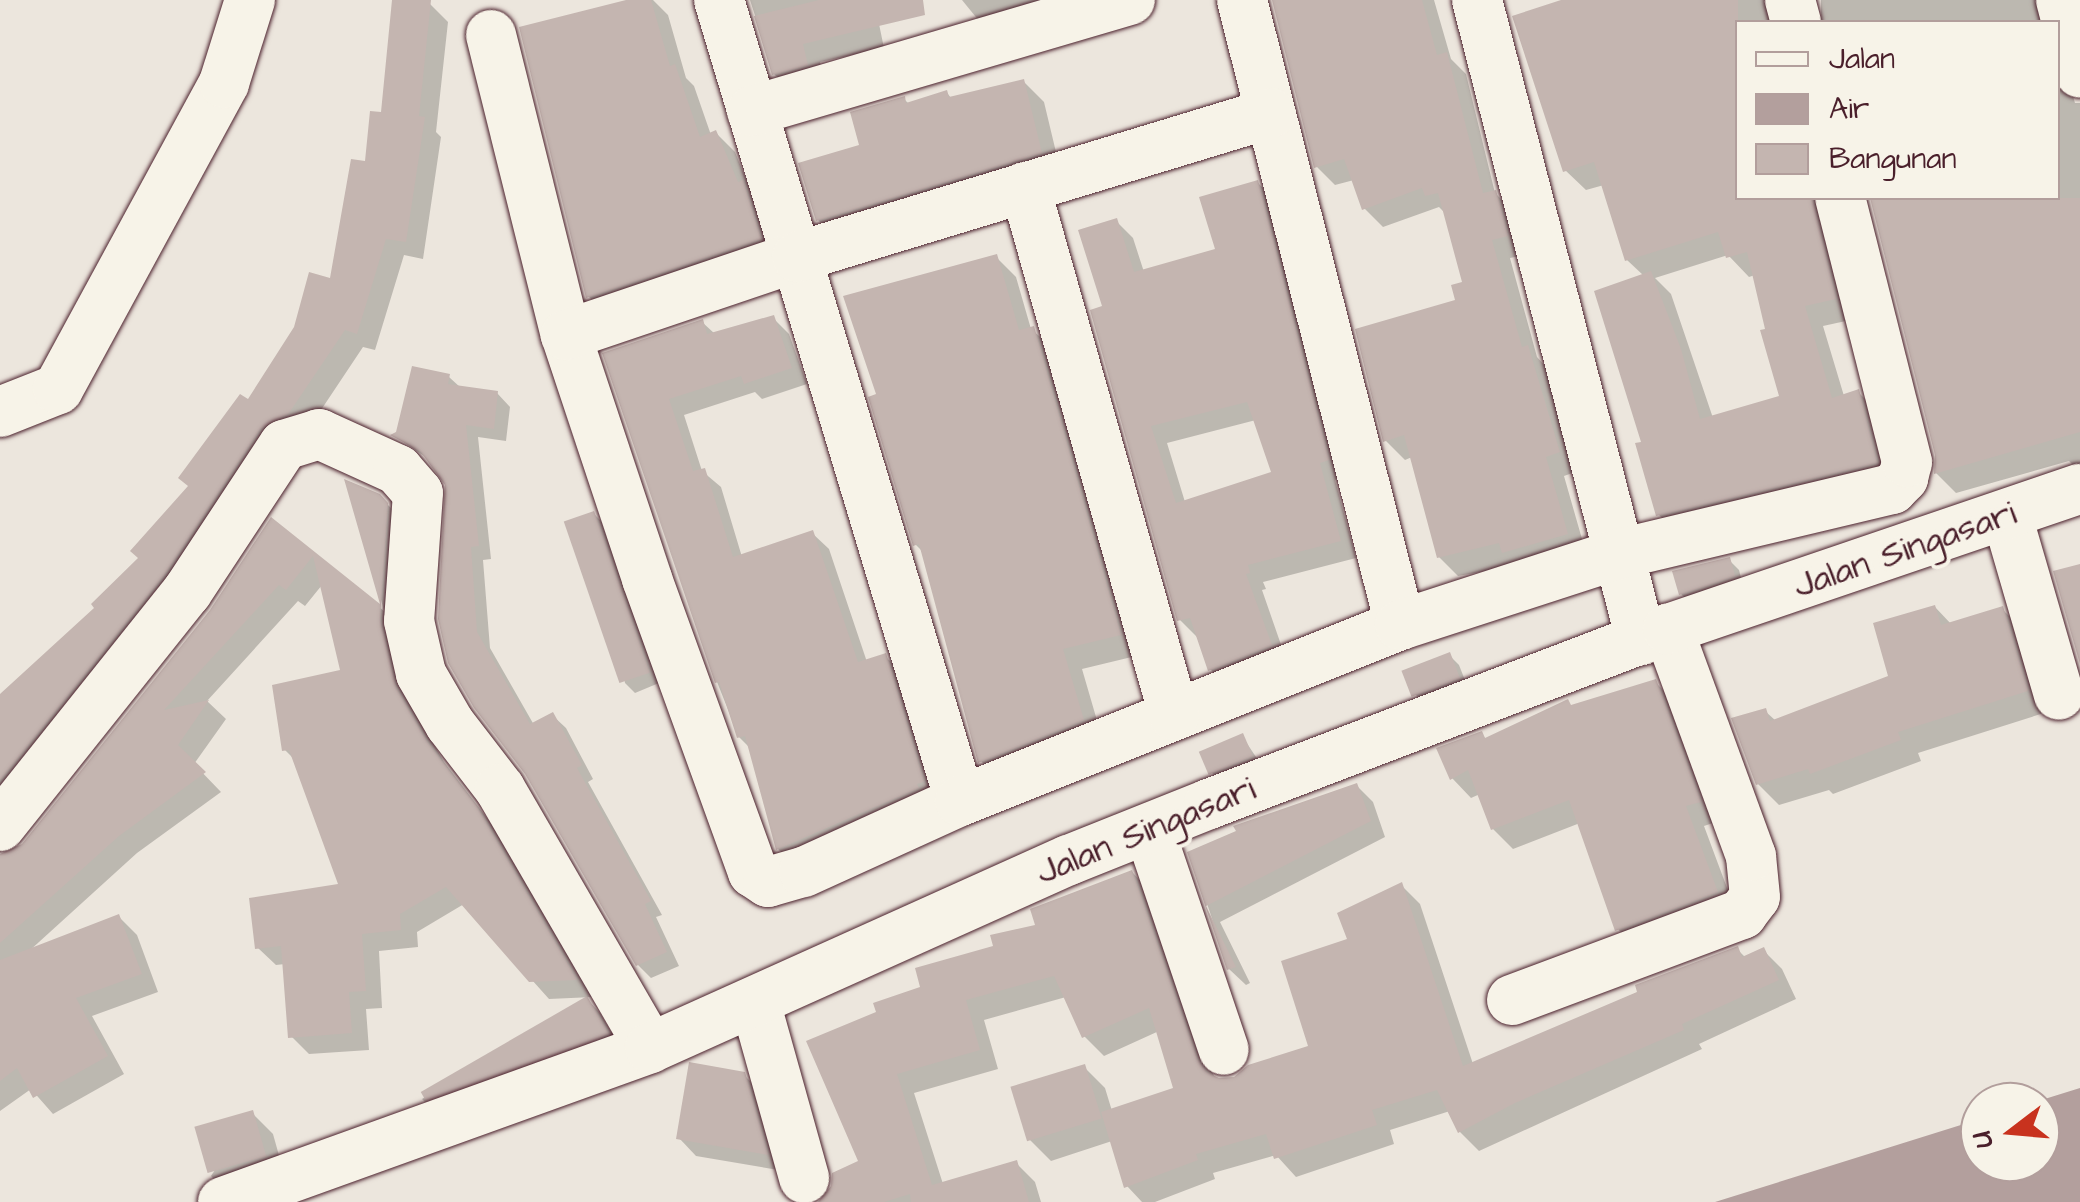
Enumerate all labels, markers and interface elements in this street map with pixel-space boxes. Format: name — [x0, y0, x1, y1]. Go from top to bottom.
legend — [1735, 20, 2060, 200]
text: Jalan — [1829, 38, 1895, 80]
text: Air — [1829, 88, 1869, 130]
text: Bangunan — [1829, 138, 1957, 180]
street label: Jalan Singasari — [1788, 492, 2022, 608]
street label: Jalan Singasari — [1030, 768, 1262, 894]
north arrow — [1960, 1082, 2060, 1182]
text: U — [1962, 1127, 2004, 1153]

